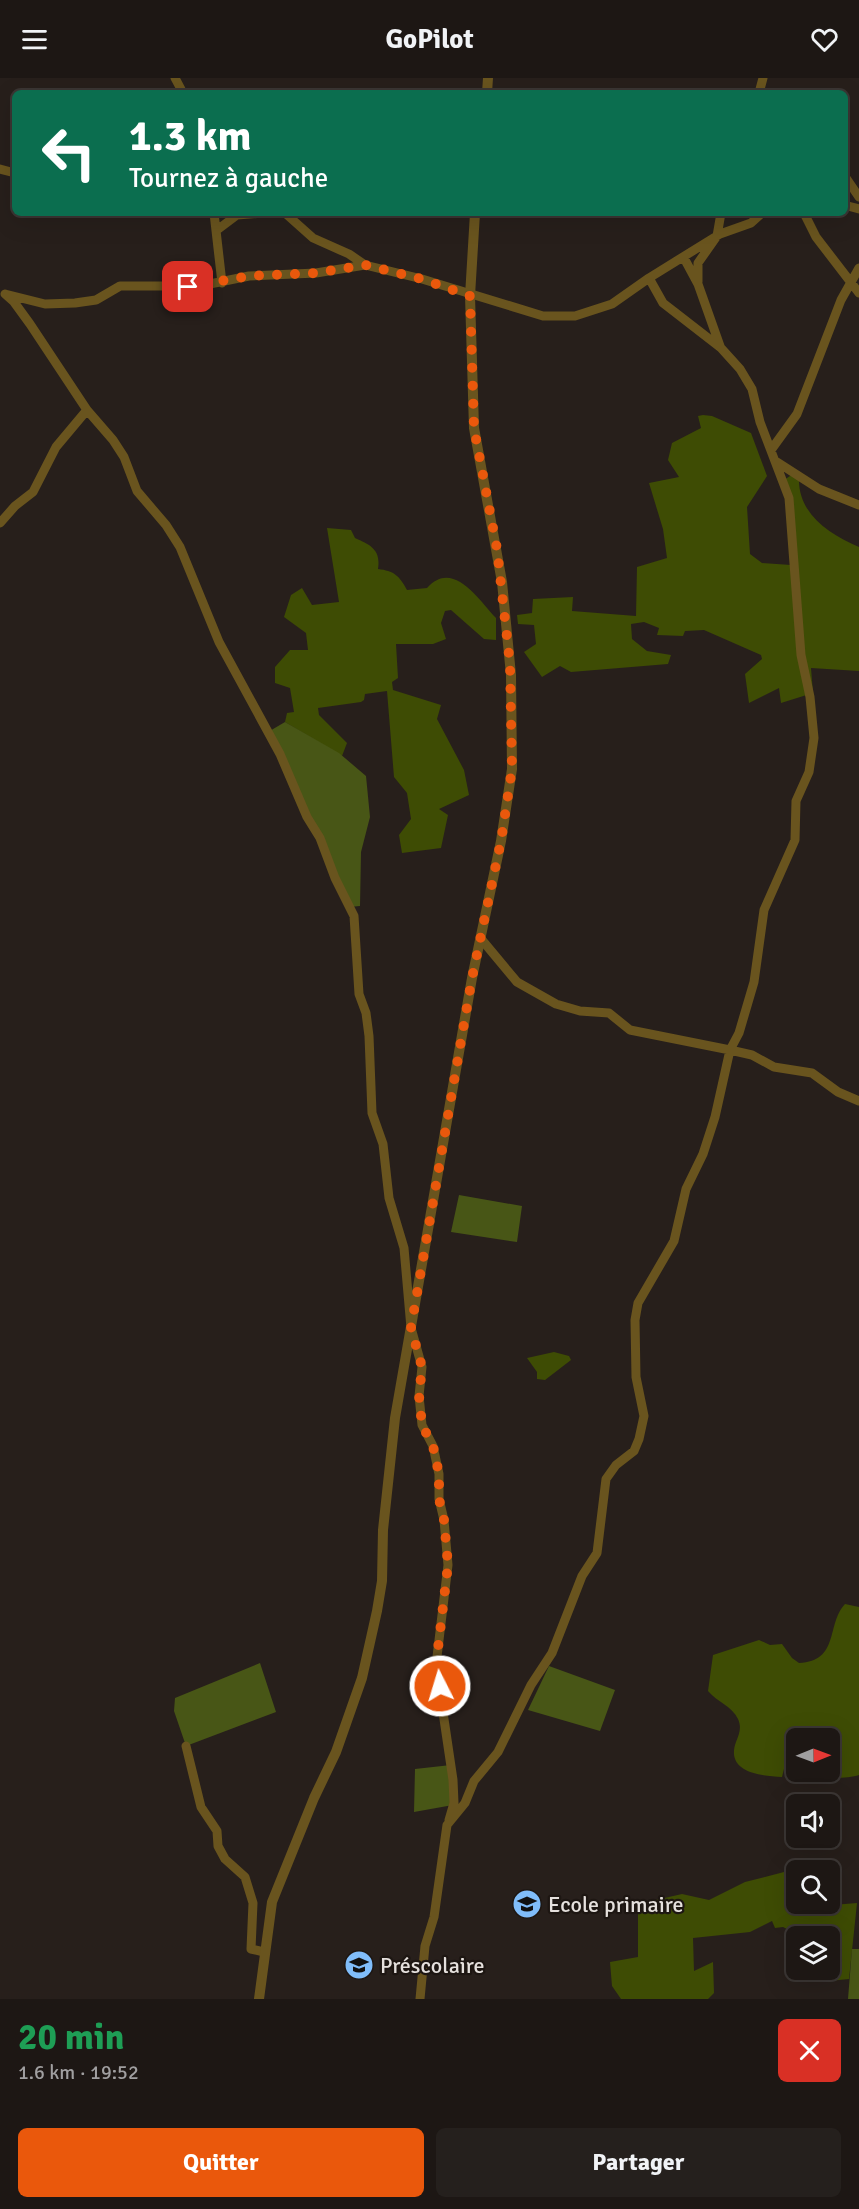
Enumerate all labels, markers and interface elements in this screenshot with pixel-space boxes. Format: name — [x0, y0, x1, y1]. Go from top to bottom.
icon: menu — [18, 23, 51, 56]
text: GoPilot — [385, 23, 474, 56]
icon: heart — [808, 23, 841, 56]
text: 1.3 km — [129, 111, 252, 162]
icon: left — [30, 114, 108, 192]
text: Tournez à gauche — [129, 162, 328, 195]
pin — [162, 261, 213, 312]
icon: arrive — [171, 270, 204, 303]
position arrow — [408, 1654, 472, 1718]
north arrow — [786, 1728, 840, 1782]
map controls — [786, 1728, 840, 1980]
button: sound — [786, 1794, 840, 1848]
button: search — [786, 1860, 840, 1914]
school or university icon: Ecole primaire — [511, 1888, 543, 1920]
place label: Ecole primaire — [548, 1891, 683, 1918]
button: layers — [786, 1926, 840, 1980]
school or university icon: Préscolaire — [343, 1949, 375, 1981]
place label: Préscolaire — [380, 1952, 484, 1979]
text: 20 min — [18, 2015, 124, 2060]
button: close — [778, 2019, 841, 2082]
text: 1.6 km · 19:52 — [18, 2060, 139, 2085]
button: Quitter — [18, 2128, 424, 2197]
button: Partager — [436, 2128, 841, 2197]

